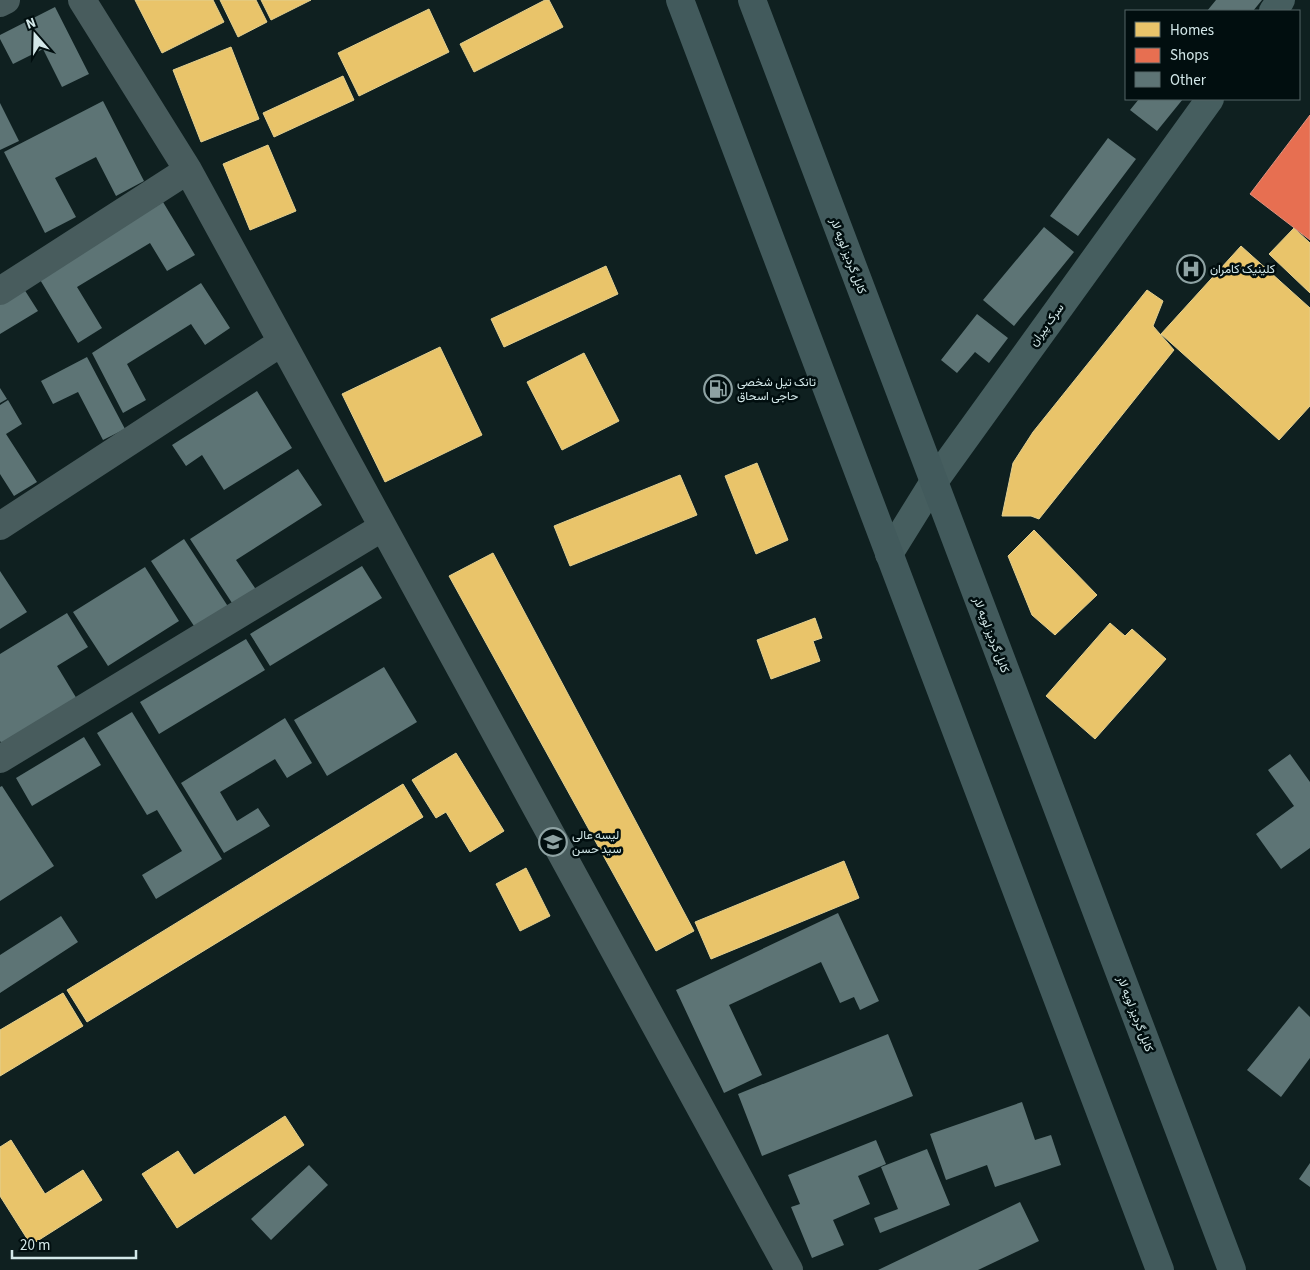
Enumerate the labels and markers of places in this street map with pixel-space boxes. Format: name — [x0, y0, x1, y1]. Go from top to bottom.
hospital icon: کلینیک کامران — [1176, 254, 1206, 284]
place label: کلینیک کامران — [1210, 261, 1275, 278]
fuel station icon: تانک تیل شخصی حاجی اسحاق — [703, 374, 733, 404]
place label: تانک تیل شخصی حاجی اسحاق — [737, 374, 816, 405]
school or university icon: لیسه عالی سید حسن — [538, 827, 568, 857]
place label: لیسه عالی سید حسن — [572, 827, 621, 858]

